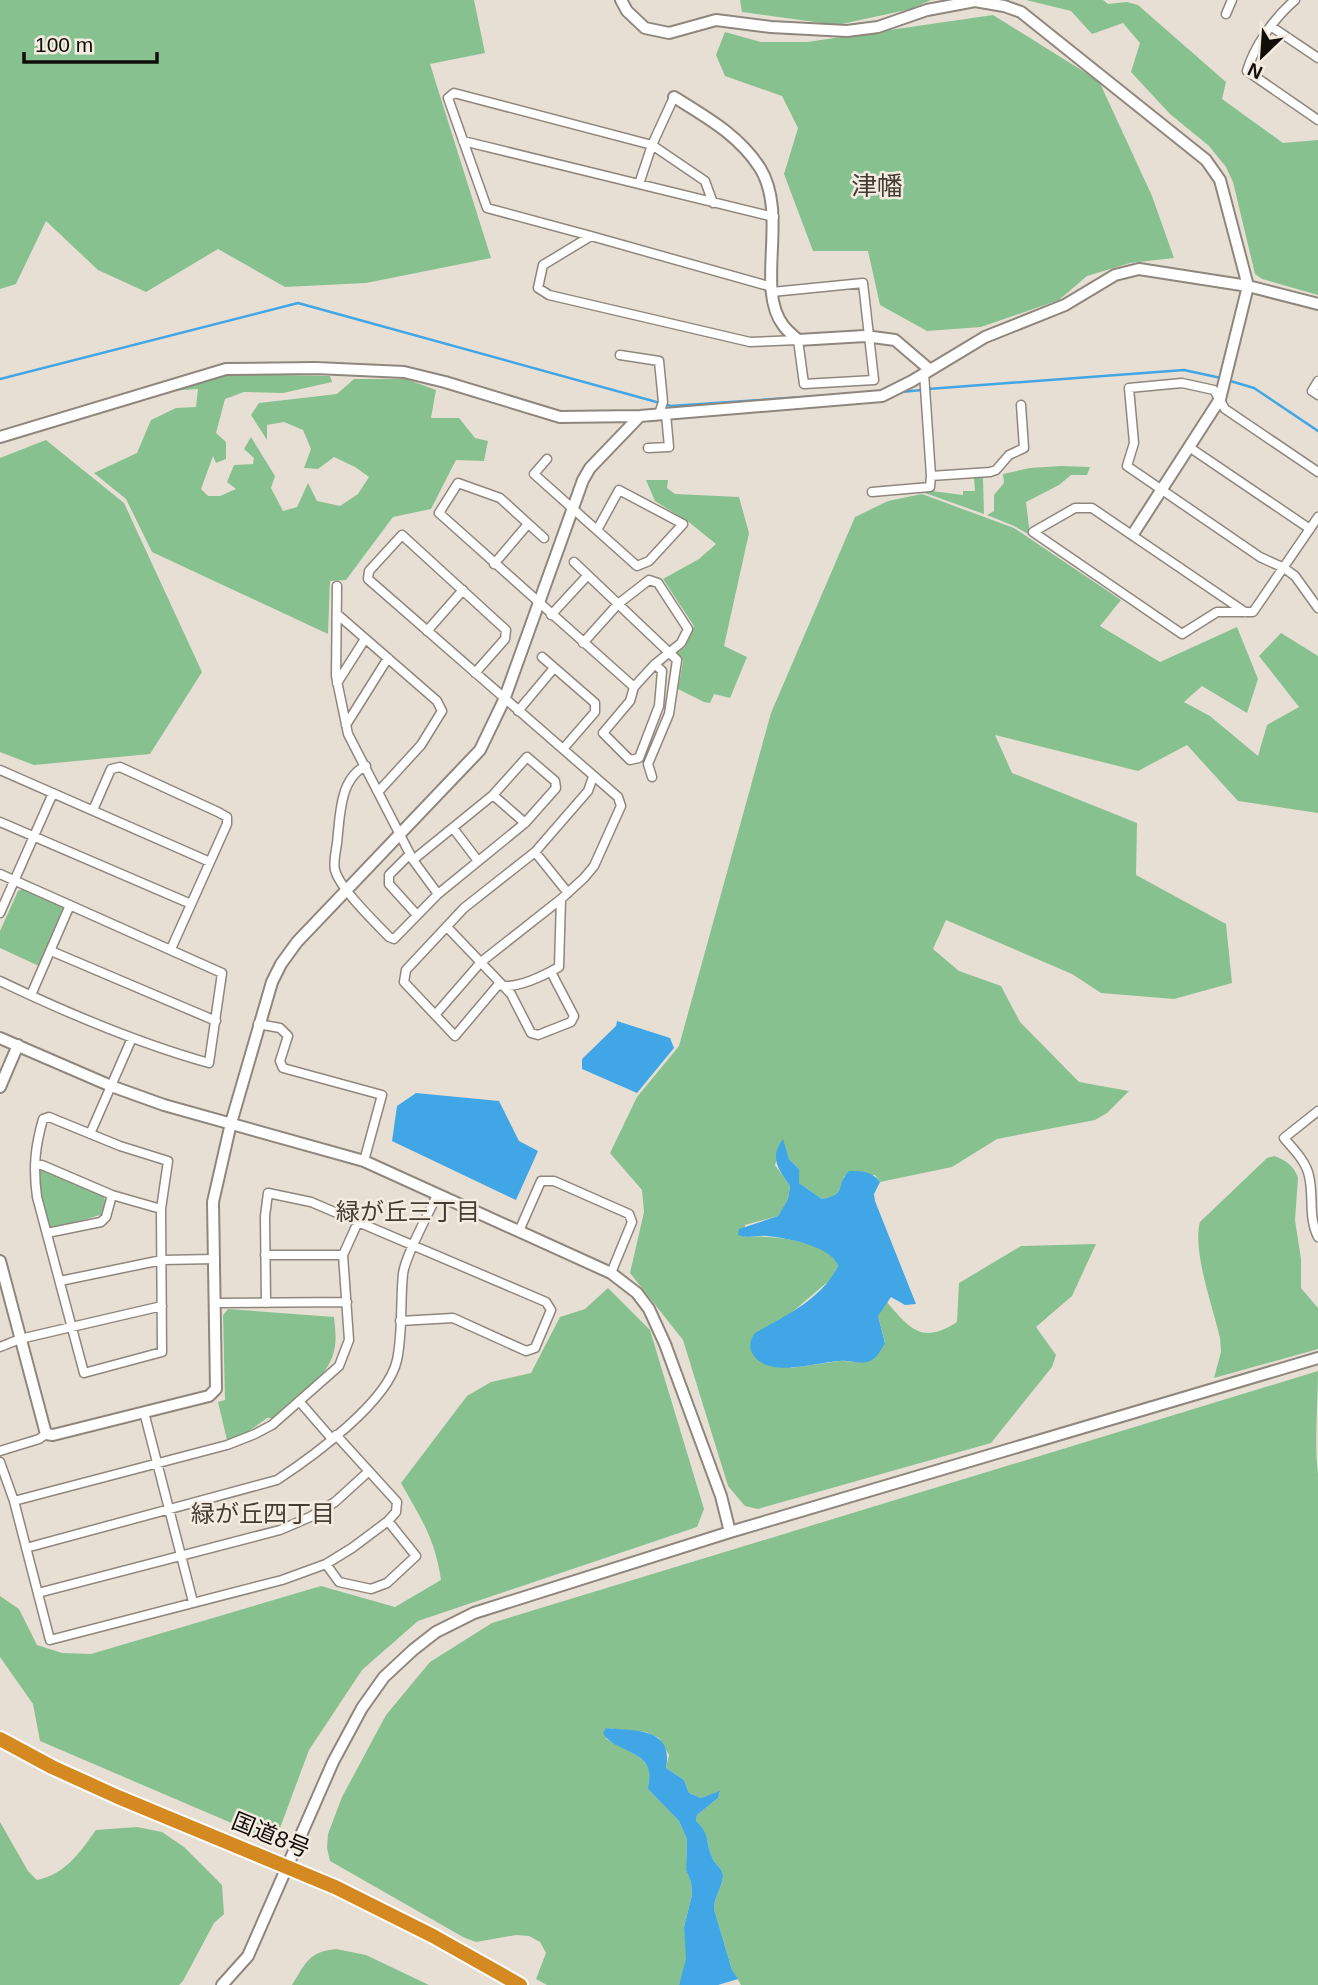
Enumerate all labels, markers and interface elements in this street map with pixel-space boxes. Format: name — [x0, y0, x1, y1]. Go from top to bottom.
scale bar — [24, 21, 158, 65]
north arrow — [1227, 21, 1297, 91]
text: 100 m — [35, 33, 93, 56]
text: N — [1244, 59, 1266, 83]
district label: 津幡 — [851, 171, 903, 201]
district label: 緑が丘三丁目 — [336, 1198, 480, 1225]
district label: 緑が丘四丁目 — [191, 1500, 335, 1527]
street label: 国道8号 — [228, 1808, 314, 1862]

